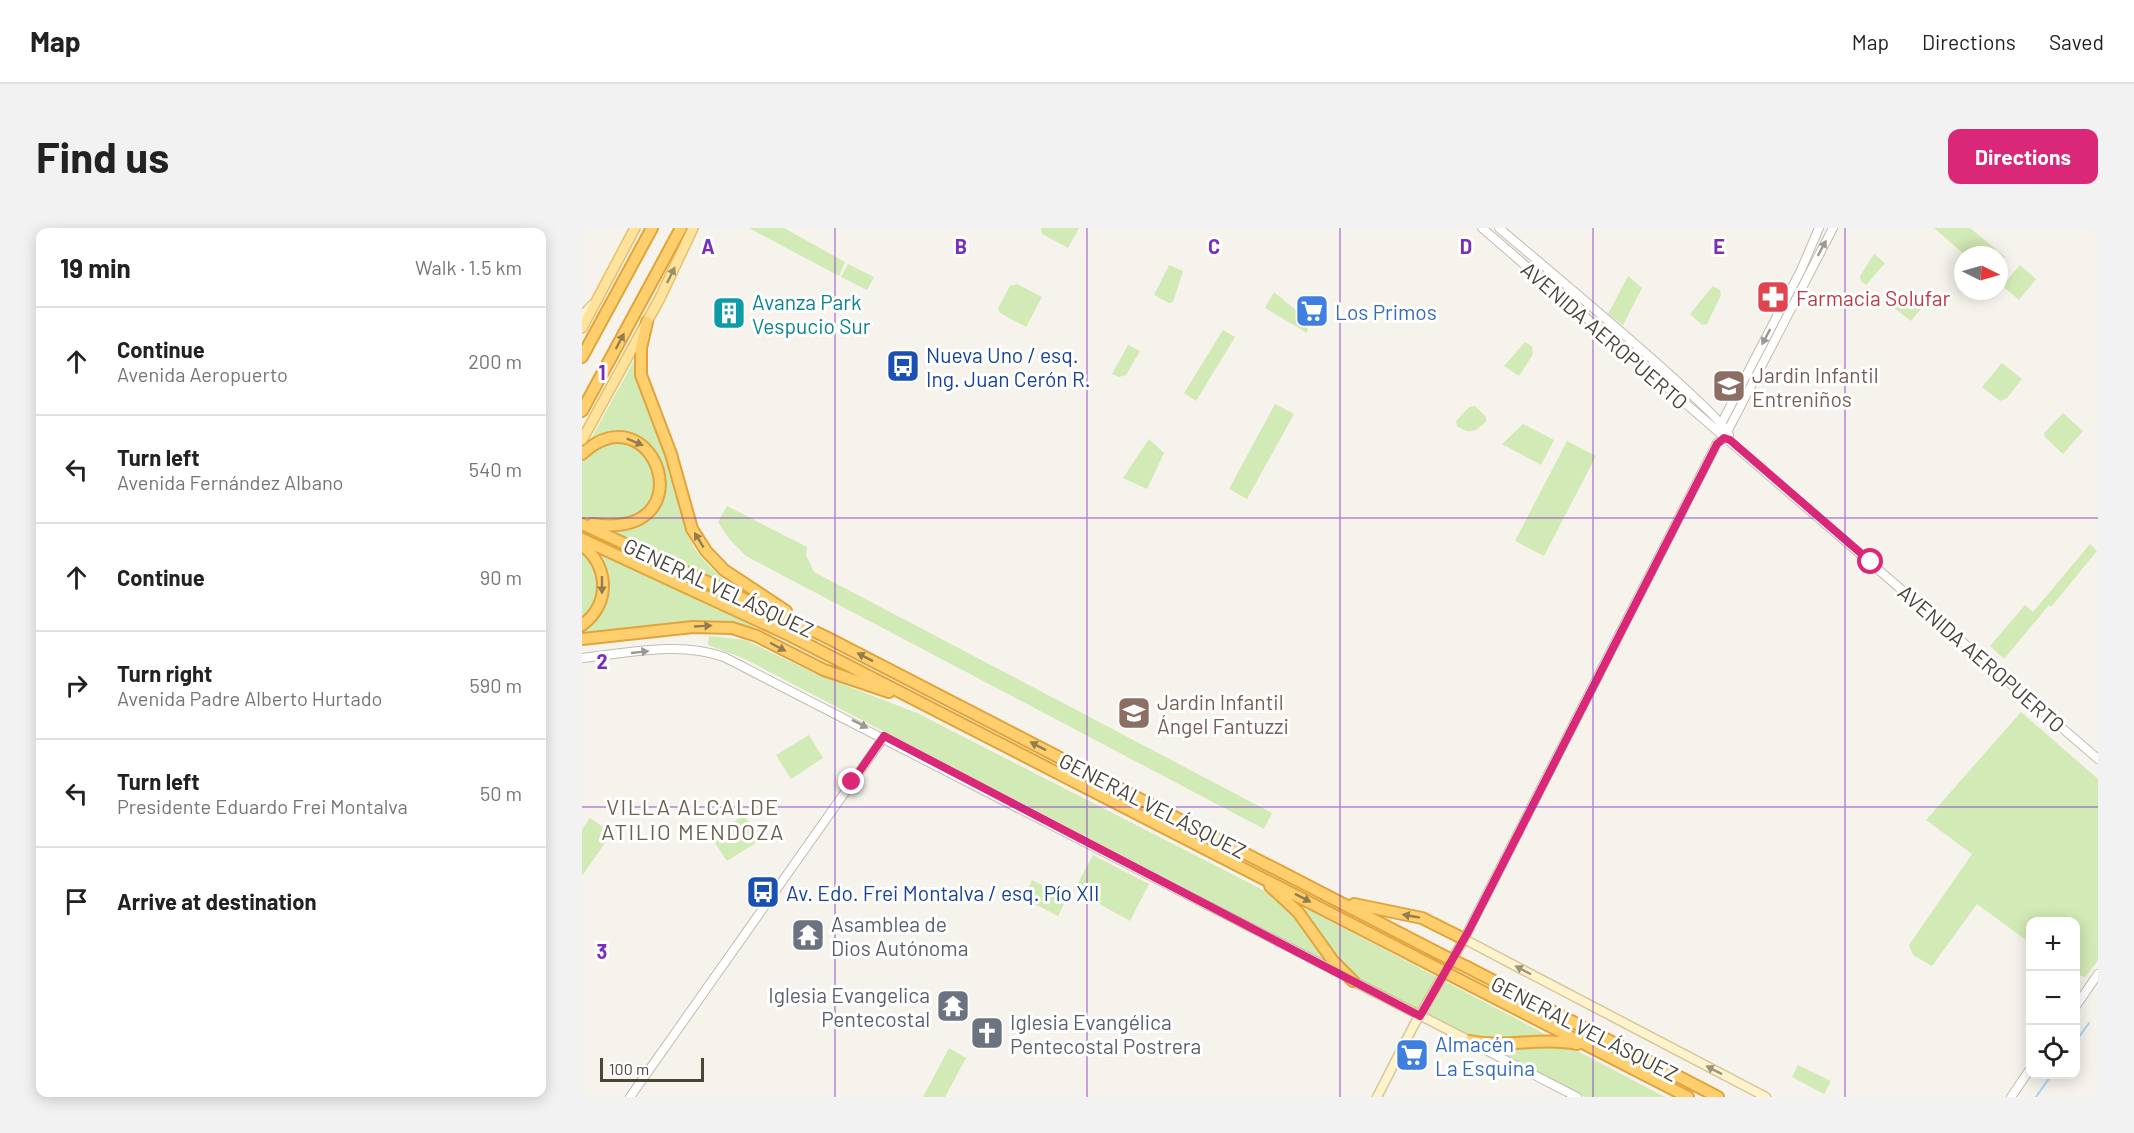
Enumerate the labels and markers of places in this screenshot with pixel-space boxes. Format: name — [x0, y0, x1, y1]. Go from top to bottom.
pharmacy icon: Farmacia Solufar — [1755, 279, 1791, 315]
place label: Farmacia Solufar — [1796, 285, 1951, 310]
place label: Avanza Park Vespucio Sur — [752, 289, 871, 338]
supermarket icon: Los Primos — [1294, 293, 1330, 329]
building icon: Avanza Park Vespucio Sur — [711, 295, 747, 331]
place label: Los Primos — [1335, 299, 1437, 324]
place label: Nueva Uno / esq. Ing. Juan Cerón R. — [926, 342, 1091, 391]
bus stop icon: Nueva Uno / esq. Ing. Juan Cerón R. — [885, 348, 921, 384]
place label: Jardin Infantil Entreniños — [1752, 362, 1878, 411]
school or university icon: Jardin Infantil Entreniños — [1711, 368, 1747, 404]
place label: Jardin Infantil Ángel Fantuzzi — [1157, 689, 1289, 738]
school or university icon: Jardin Infantil Ángel Fantuzzi — [1116, 695, 1152, 731]
bus stop icon: Av. Edo. Frei Montalva / esq. Pío XII — [745, 874, 781, 910]
place label: Av. Edo. Frei Montalva / esq. Pío XII — [786, 880, 1099, 905]
place label: Asamblea de Dios Autónoma — [831, 911, 968, 960]
temple icon: Asamblea de Dios Autónoma — [790, 917, 826, 953]
place label: Iglesia Evangelica Pentecostal — [768, 982, 930, 1031]
temple icon: Iglesia Evangelica Pentecostal — [935, 988, 971, 1024]
place label: Iglesia Evangélica Pentecostal Postrera — [1010, 1009, 1201, 1058]
church icon: Iglesia Evangélica Pentecostal Postrera — [969, 1015, 1005, 1051]
place label: Almacén La Esquina — [1435, 1031, 1535, 1080]
supermarket icon: Almacén La Esquina — [1394, 1037, 1430, 1073]

